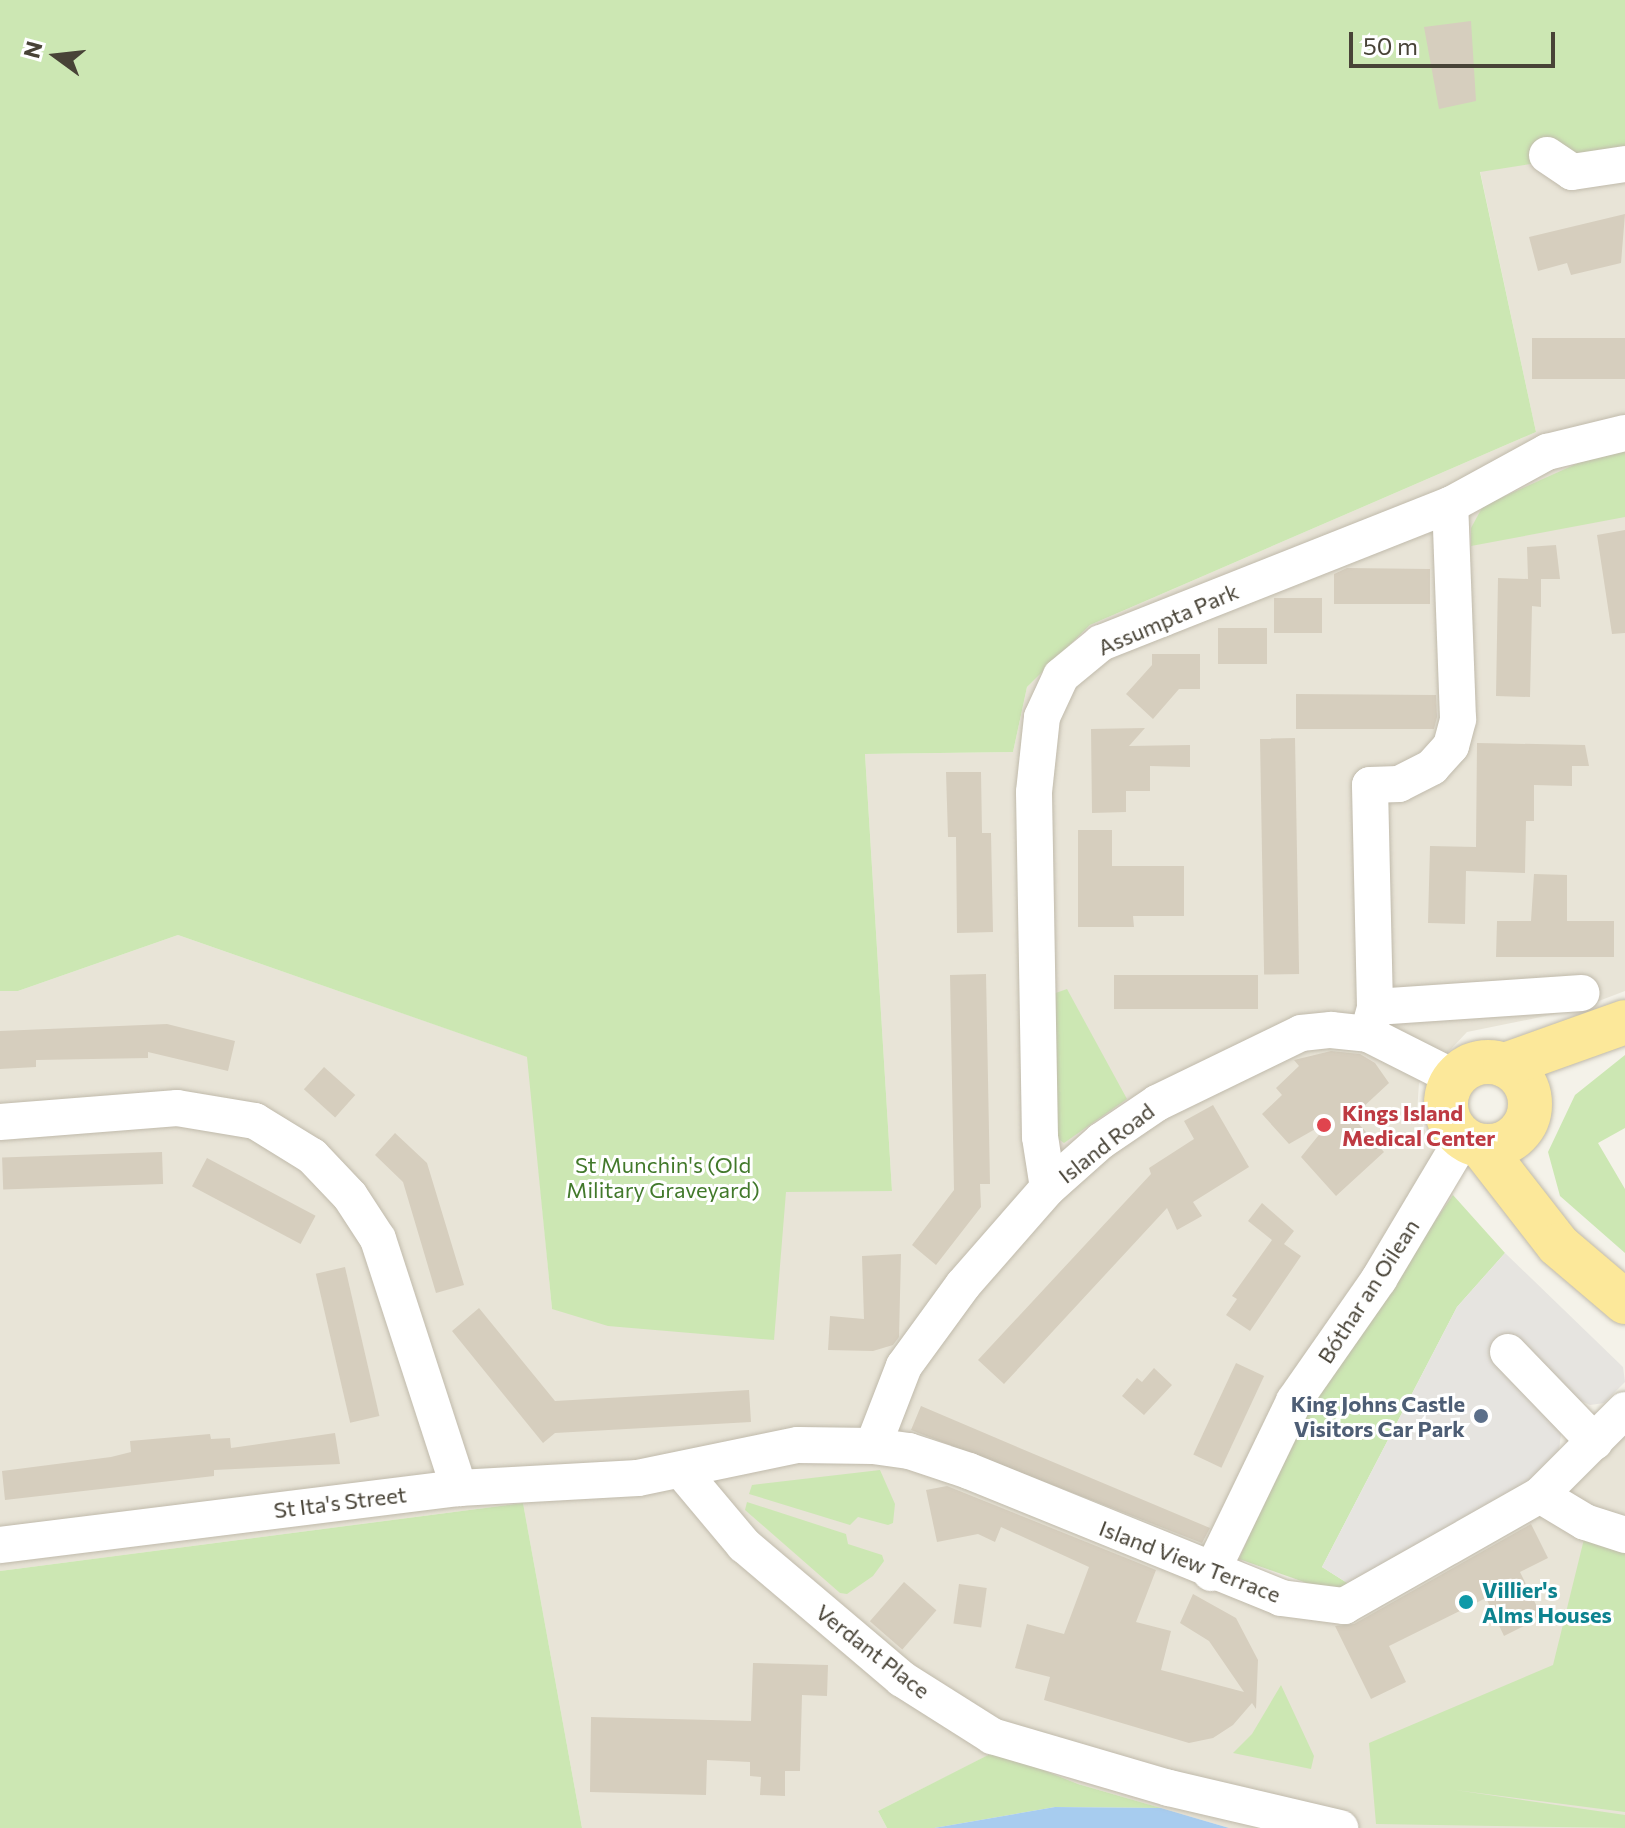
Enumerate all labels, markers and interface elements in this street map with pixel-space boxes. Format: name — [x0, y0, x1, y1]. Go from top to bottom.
north arrow — [16, 16, 96, 96]
scale bar — [1353, 16, 1559, 66]
text: 50 m — [1363, 31, 1418, 60]
text: N — [17, 38, 48, 61]
street label: Assumpta Park — [1094, 577, 1242, 661]
street label: Island Road — [1053, 1097, 1159, 1189]
place label: Kings Island Medical Center — [1342, 1099, 1495, 1150]
marker: Kings Island Medical Center — [1313, 1114, 1335, 1136]
park label: St Munchin's (Old Military Graveyard) — [566, 1151, 760, 1202]
street label: Bóthar an Oilean — [1312, 1214, 1424, 1368]
place label: King Johns Castle Visitors Car Park — [1291, 1390, 1465, 1442]
marker: King Johns Castle Visitors Car Park — [1472, 1407, 1490, 1425]
street label: St Ita's Street — [272, 1481, 408, 1523]
street label: Island View Terrace — [1096, 1514, 1284, 1608]
place label: Villier's Alms Houses — [1482, 1576, 1612, 1628]
marker: Villier's Alms Houses — [1457, 1593, 1475, 1611]
street label: Verdant Place — [811, 1598, 935, 1704]

